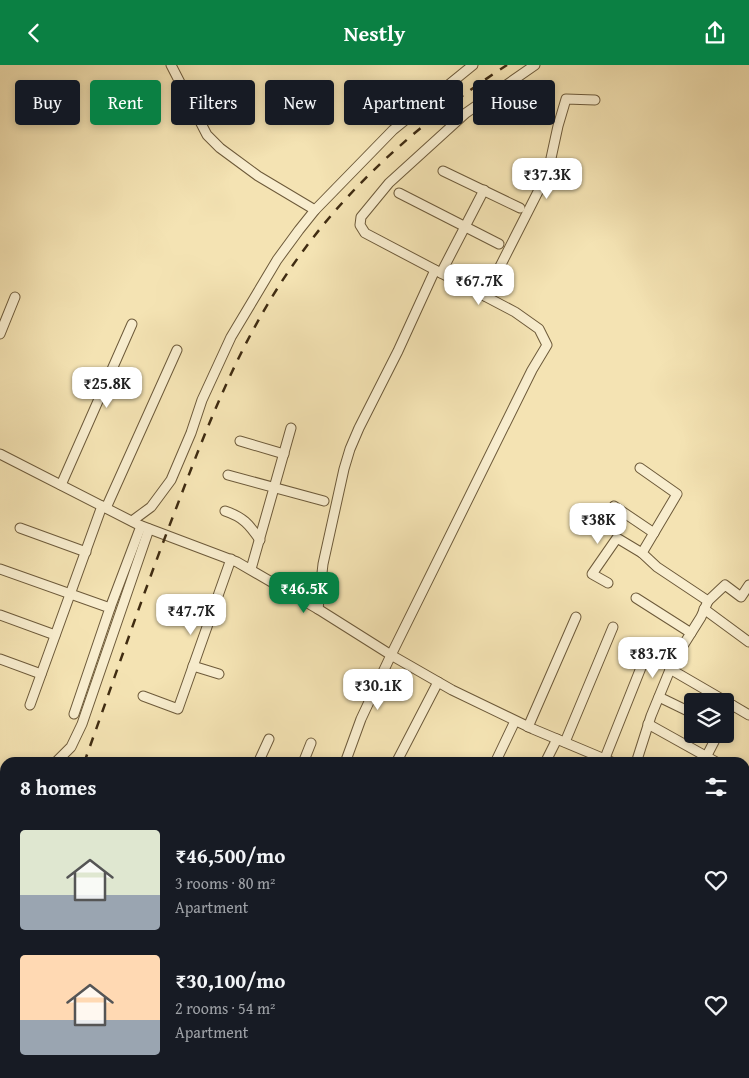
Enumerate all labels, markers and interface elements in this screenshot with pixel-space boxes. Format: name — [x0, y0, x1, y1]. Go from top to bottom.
text: Nestly — [344, 17, 405, 49]
icon: back — [20, 19, 48, 47]
icon: share — [701, 19, 729, 47]
chip: Buy — [15, 80, 80, 125]
chip: Rent — [90, 80, 161, 125]
chip: Filters — [171, 80, 255, 125]
chip: New — [265, 80, 334, 125]
chip: Apartment — [344, 80, 463, 125]
chip: House — [473, 80, 555, 125]
pin: ₹37.3K — [506, 157, 588, 200]
text: ₹37.3K — [523, 162, 571, 186]
pin: ₹67.7K — [438, 263, 520, 306]
text: ₹67.7K — [455, 268, 503, 292]
pin: ₹25.8K — [66, 367, 148, 409]
text: ₹25.8K — [83, 371, 131, 395]
pin: ₹38K — [568, 503, 628, 545]
text: ₹38K — [581, 507, 615, 531]
pin: ₹46.5K — [263, 571, 345, 614]
text: ₹46.5K — [280, 576, 328, 600]
pin: ₹47.7K — [150, 593, 232, 636]
text: ₹47.7K — [167, 598, 215, 622]
pin: ₹83.7K — [612, 637, 694, 679]
text: ₹83.7K — [629, 641, 677, 665]
pin: ₹30.1K — [337, 669, 419, 711]
text: ₹30.1K — [354, 673, 402, 697]
map controls — [684, 693, 734, 743]
button: layers — [684, 693, 734, 743]
text: 8 homes — [20, 772, 96, 803]
icon: filters — [702, 773, 730, 801]
text: ₹46,500/mo — [175, 840, 285, 871]
icon: home — [60, 850, 120, 910]
icon: heart — [702, 866, 730, 894]
text: 3 rooms · 80 m² — [175, 871, 275, 895]
text: Apartment — [175, 895, 248, 919]
text: ₹30,100/mo — [175, 965, 285, 996]
icon: home — [60, 975, 120, 1035]
icon: heart — [702, 991, 730, 1019]
text: 2 rooms · 54 m² — [175, 996, 275, 1020]
text: Apartment — [175, 1020, 248, 1044]

